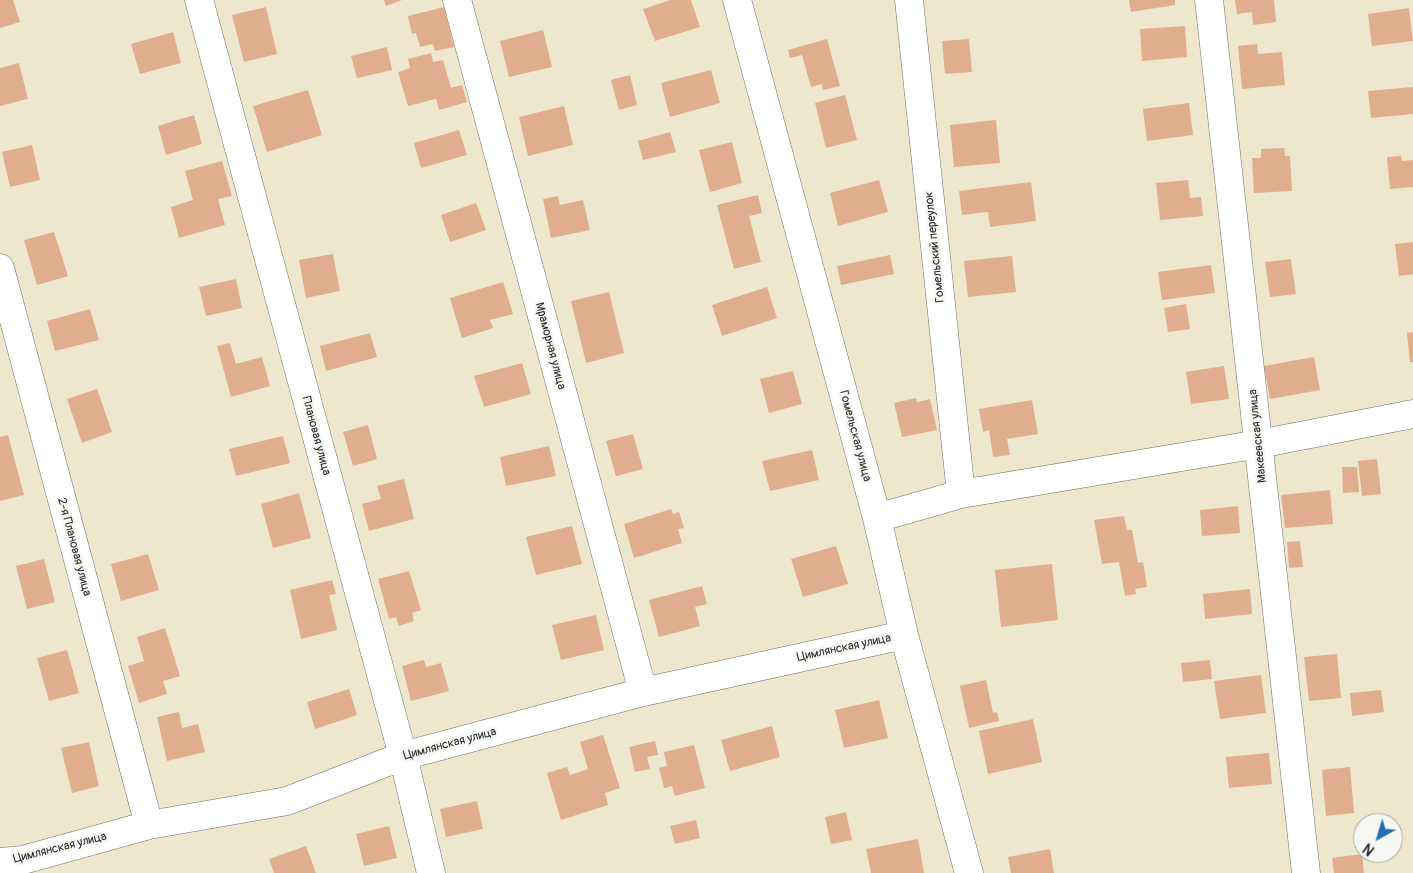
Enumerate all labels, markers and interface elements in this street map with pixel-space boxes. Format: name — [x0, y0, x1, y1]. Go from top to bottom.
street label: Гомельский переулок — [922, 191, 948, 303]
street label: Мраморная улица — [531, 301, 569, 391]
street label: Макеевская улица — [1246, 388, 1270, 484]
street label: Гомельская улица — [836, 389, 874, 483]
street label: Плановая улица — [299, 395, 333, 477]
street label: 2-я Плановая улица — [54, 496, 94, 598]
street label: Цимлянская улица — [796, 631, 892, 665]
street label: Цимлянская улица — [402, 725, 498, 763]
north arrow — [1353, 813, 1403, 863]
street label: Цимлянская улица — [12, 829, 108, 867]
text: N — [1360, 840, 1378, 859]

